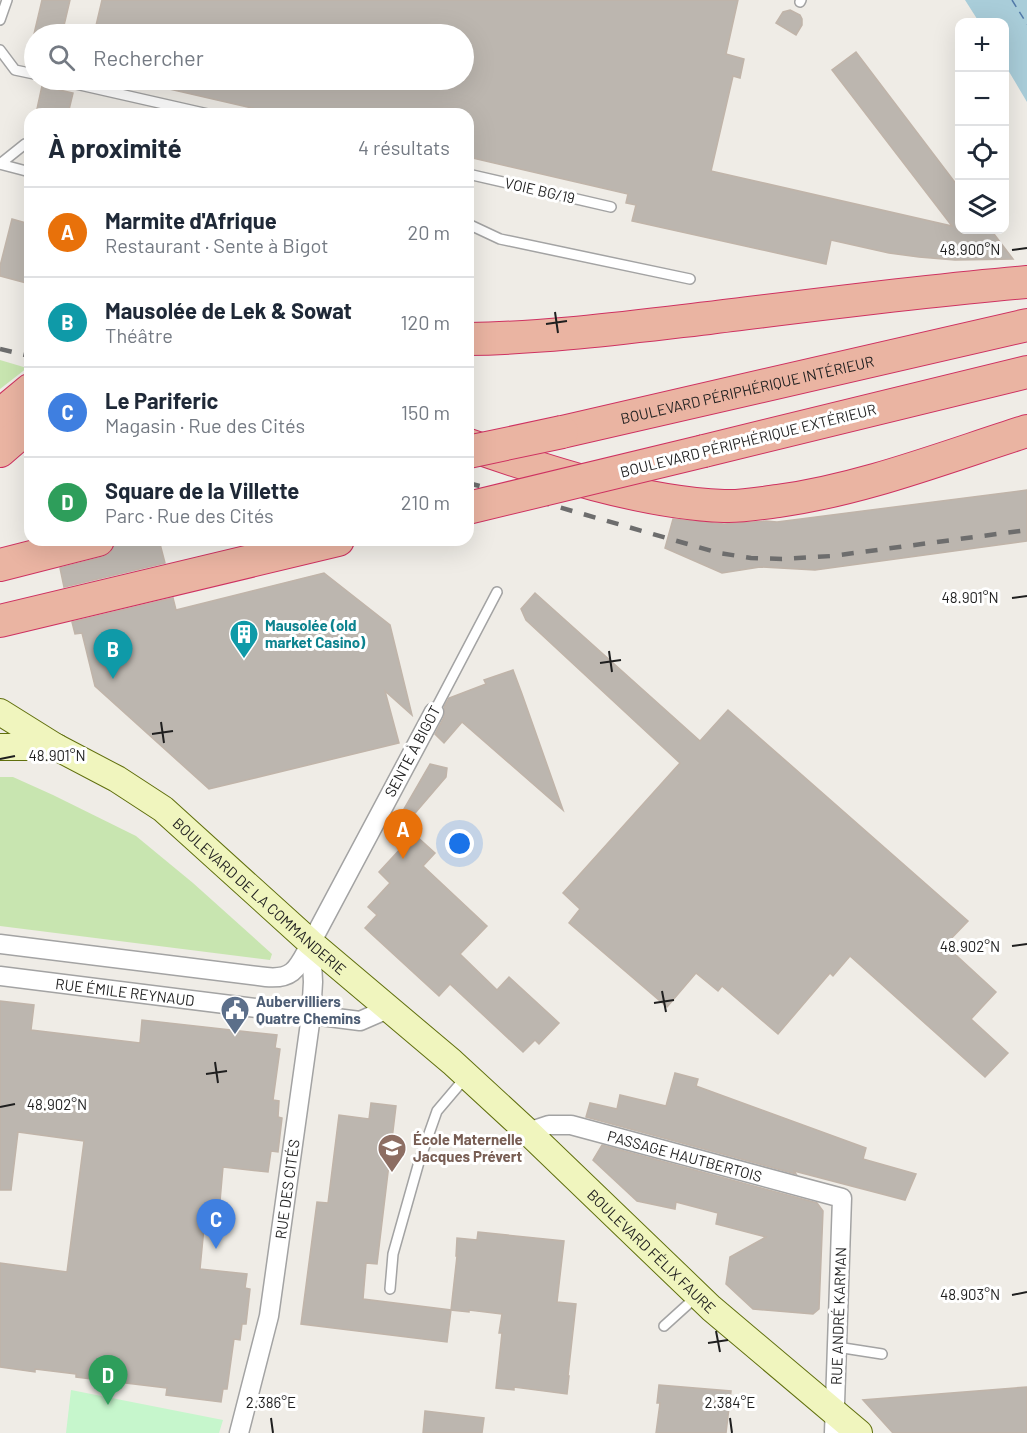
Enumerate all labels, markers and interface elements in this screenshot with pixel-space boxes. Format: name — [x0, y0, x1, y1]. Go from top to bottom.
map controls — [955, 18, 1009, 234]
button: + — [955, 18, 1009, 72]
search box — [24, 24, 474, 90]
icon: search — [45, 41, 78, 74]
text: Rechercher — [93, 44, 204, 70]
button: − — [955, 72, 1009, 126]
button: locate — [955, 126, 1009, 180]
text: À proximité — [48, 132, 182, 163]
text: 4 résultats — [358, 135, 450, 159]
street label: VOIE BG/19 — [503, 173, 577, 207]
button: layers — [955, 180, 1009, 234]
text: Marmite d'Afrique — [105, 207, 277, 233]
text: A — [61, 220, 74, 244]
text: 20 m — [407, 220, 450, 244]
text: Restaurant · Sente à Bigot — [105, 233, 329, 257]
text: 48.900°N — [940, 240, 1000, 258]
text: Mausolée de Lek & Sowat — [105, 297, 352, 323]
text: B — [61, 310, 74, 334]
text: 120 m — [400, 310, 450, 334]
text: Théâtre — [105, 323, 173, 347]
street label: BOULEVARD PÉRIPHÉRIQUE INTÉRIEUR — [619, 352, 876, 427]
text: Le Pariferic — [105, 387, 218, 413]
street label: BOULEVARD PÉRIPHÉRIQUE EXTÉRIEUR — [618, 399, 878, 481]
text: C — [61, 400, 74, 424]
text: 150 m — [401, 400, 450, 424]
text: Magasin · Rue des Cités — [105, 413, 305, 437]
text: Square de la Villette — [105, 477, 299, 503]
text: D — [61, 490, 74, 514]
text: 210 m — [401, 490, 450, 514]
text: Parc · Rue des Cités — [105, 503, 274, 527]
text: 48.901°N — [941, 588, 999, 606]
place label: Mausolée (old market Casino) — [265, 616, 366, 651]
building icon: Mausolée (old market Casino) — [228, 618, 260, 660]
pin: B — [94, 630, 132, 679]
street label: SENTE À BIGOT — [380, 702, 444, 800]
text: 48.901°N — [28, 746, 86, 764]
pin: A — [384, 810, 422, 859]
street label: BOULEVARD DE LA COMMANDERIE — [170, 814, 350, 978]
your location — [445, 829, 474, 858]
text: 48.902°N — [940, 937, 1000, 955]
street label: RUE ÉMILE REYNAUD — [54, 974, 196, 1009]
place label: Aubervilliers Quatre Chemins — [256, 992, 361, 1027]
public building icon: Aubervilliers Quatre Chemins — [219, 994, 251, 1036]
text: 48.902°N — [27, 1095, 87, 1113]
street label: PASSAGE HAUTBERTOIS — [605, 1126, 764, 1185]
place label: École Maternelle Jacques Prévert — [413, 1130, 523, 1165]
school or university icon: École Maternelle Jacques Prévert — [376, 1132, 408, 1174]
street label: RUE DES CITÉS — [271, 1138, 303, 1240]
street label: BOULEVARD FÉLIX FAURE — [584, 1185, 720, 1317]
pin: C — [196, 1200, 236, 1249]
street label: RUE ANDRÉ KARMAN — [827, 1247, 849, 1385]
text: 48.903°N — [940, 1285, 1000, 1303]
pin: D — [88, 1356, 128, 1405]
text: 2.386°E — [246, 1393, 296, 1411]
text: 2.384°E — [705, 1393, 755, 1411]

